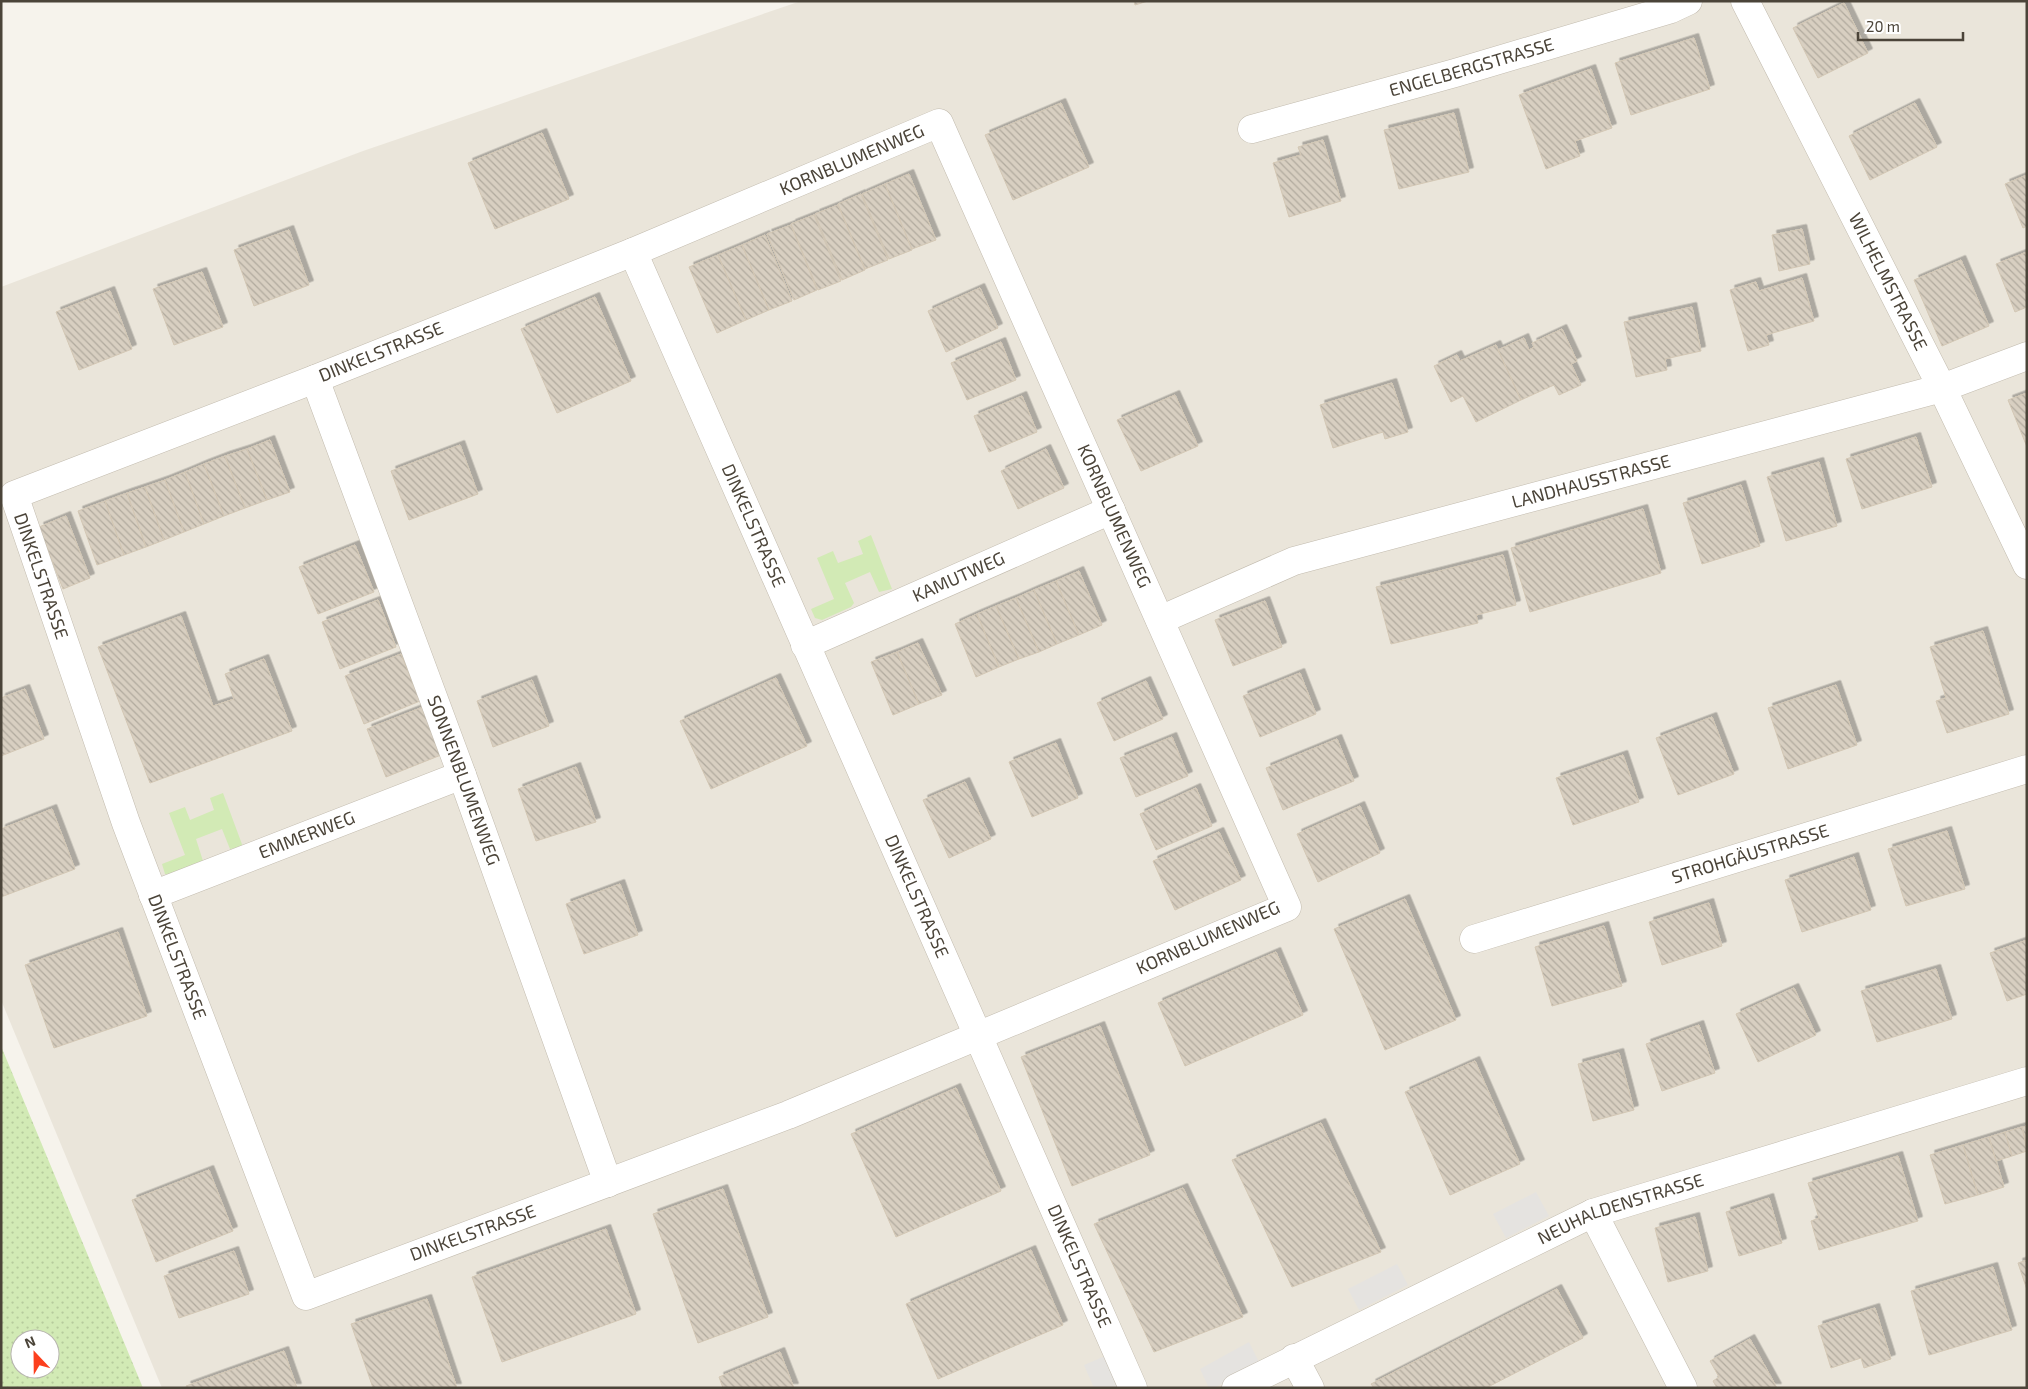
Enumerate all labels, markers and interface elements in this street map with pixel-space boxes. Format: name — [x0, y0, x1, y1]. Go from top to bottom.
scale bar — [1858, 10, 1963, 42]
text: 20 m — [1866, 17, 1900, 35]
street label: ENGELBERGSTRASSE — [1386, 32, 1556, 101]
street label: KORNBLUMENWEG — [776, 119, 927, 199]
street label: WILHELMSTRASSE — [1845, 209, 1933, 354]
street label: DINKELSTRASSE — [315, 316, 446, 386]
street label: KORNBLUMENWEG — [1073, 440, 1156, 591]
street label: LANDHAUSSTRASSE — [1509, 449, 1673, 512]
street label: DINKELSTRASSE — [718, 460, 791, 590]
street label: DINKELSTRASSE — [10, 510, 74, 642]
street label: KAMUTWEG — [909, 546, 1008, 606]
street label: SONNENBLUMENWEG — [423, 692, 505, 868]
street label: EMMERWEG — [255, 806, 358, 863]
street label: STROHGÄUSTRASSE — [1669, 819, 1831, 888]
street label: DINKELSTRASSE — [881, 831, 954, 961]
street label: DINKELSTRASSE — [144, 891, 212, 1022]
street label: KORNBLUMENWEG — [1132, 896, 1283, 979]
street label: NEUHALDENSTRASSE — [1534, 1168, 1706, 1248]
street label: DINKELSTRASSE — [407, 1199, 539, 1265]
street label: DINKELSTRASSE — [1044, 1201, 1117, 1331]
north arrow — [10, 1329, 60, 1379]
text: N — [22, 1332, 38, 1351]

